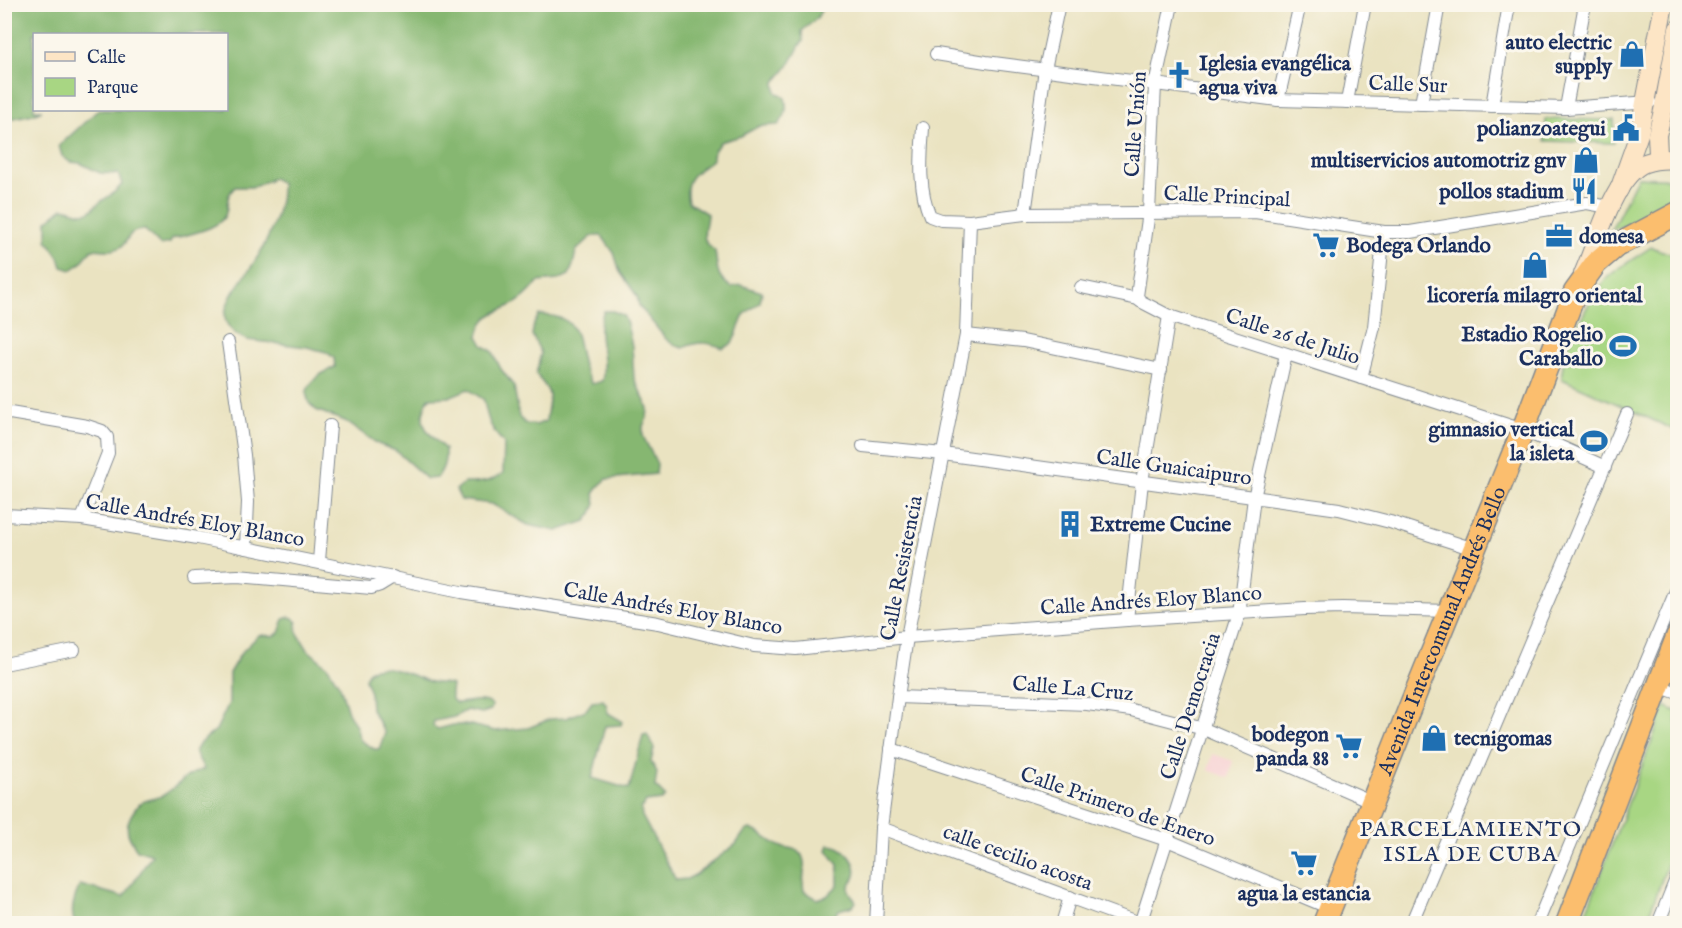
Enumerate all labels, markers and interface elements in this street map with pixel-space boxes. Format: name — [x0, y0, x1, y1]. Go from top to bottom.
place label: auto electric supply — [1506, 30, 1613, 81]
legend — [33, 33, 228, 111]
shop icon: auto electric supply — [1617, 39, 1647, 69]
text: Calle — [87, 47, 126, 70]
place label: Iglesia evangélica agua viva — [1199, 51, 1352, 102]
church icon: Iglesia evangélica agua viva — [1164, 60, 1194, 90]
street label: Calle Unión — [1119, 70, 1154, 178]
street label: Calle Sur — [1368, 71, 1448, 100]
text: Parque — [87, 77, 138, 100]
public building icon: polianzoategui — [1611, 113, 1641, 143]
place label: polianzoategui — [1476, 116, 1606, 143]
shop icon: multiservicios automotriz gnv — [1571, 145, 1601, 175]
place label: multiservicios automotriz gnv — [1311, 148, 1567, 175]
restaurant icon: pollos stadium — [1569, 176, 1599, 206]
place label: pollos stadium — [1438, 179, 1565, 206]
street label: Calle Principal — [1163, 181, 1291, 214]
office icon: domesa — [1544, 221, 1574, 251]
place label: domesa — [1579, 224, 1645, 251]
supermarket icon: Bodega Orlando — [1311, 230, 1341, 260]
place label: Bodega Orlando — [1346, 233, 1491, 260]
shop icon: licorería milagro oriental — [1520, 250, 1550, 280]
place label: licorería milagro oriental — [1427, 283, 1644, 310]
street label: Calle 26 de Julio — [1222, 303, 1363, 372]
place label: Estadio Rogelio Caraballo — [1461, 322, 1604, 373]
sports icon: Estadio Rogelio Caraballo — [1608, 331, 1638, 361]
place label: gimnasio vertical la isleta — [1429, 417, 1575, 468]
sports icon: gimnasio vertical la isleta — [1579, 426, 1609, 456]
street label: Calle Guaicaipuro — [1094, 444, 1253, 493]
street label: Avenida Intercomunal Andrés Bello — [1372, 483, 1513, 780]
street label: Calle Andrés Eloy Blanco — [83, 489, 306, 554]
street label: Calle Resistencia — [875, 492, 930, 643]
building icon: Extreme Cucine — [1055, 509, 1085, 539]
place label: Extreme Cucine — [1090, 512, 1231, 539]
street label: Calle Andrés Eloy Blanco — [561, 577, 784, 642]
street label: Calle Andrés Eloy Blanco — [1039, 580, 1263, 623]
street label: Calle Democracia — [1155, 629, 1228, 783]
street label: Calle La Cruz — [1011, 671, 1135, 708]
place label: bodegon panda 88 — [1251, 722, 1329, 773]
shop icon: tecnigomas — [1419, 723, 1449, 753]
place label: tecnigomas — [1453, 726, 1552, 753]
supermarket icon: bodegon panda 88 — [1334, 731, 1364, 761]
street label: Calle Primero de Enero — [1016, 761, 1219, 853]
district label: PARCELAMIENTO ISLA DE CUBA — [1360, 816, 1582, 869]
street label: calle cecilio acosta — [939, 819, 1097, 898]
supermarket icon: agua la estancia — [1289, 848, 1319, 878]
place label: agua la estancia — [1238, 881, 1371, 908]

